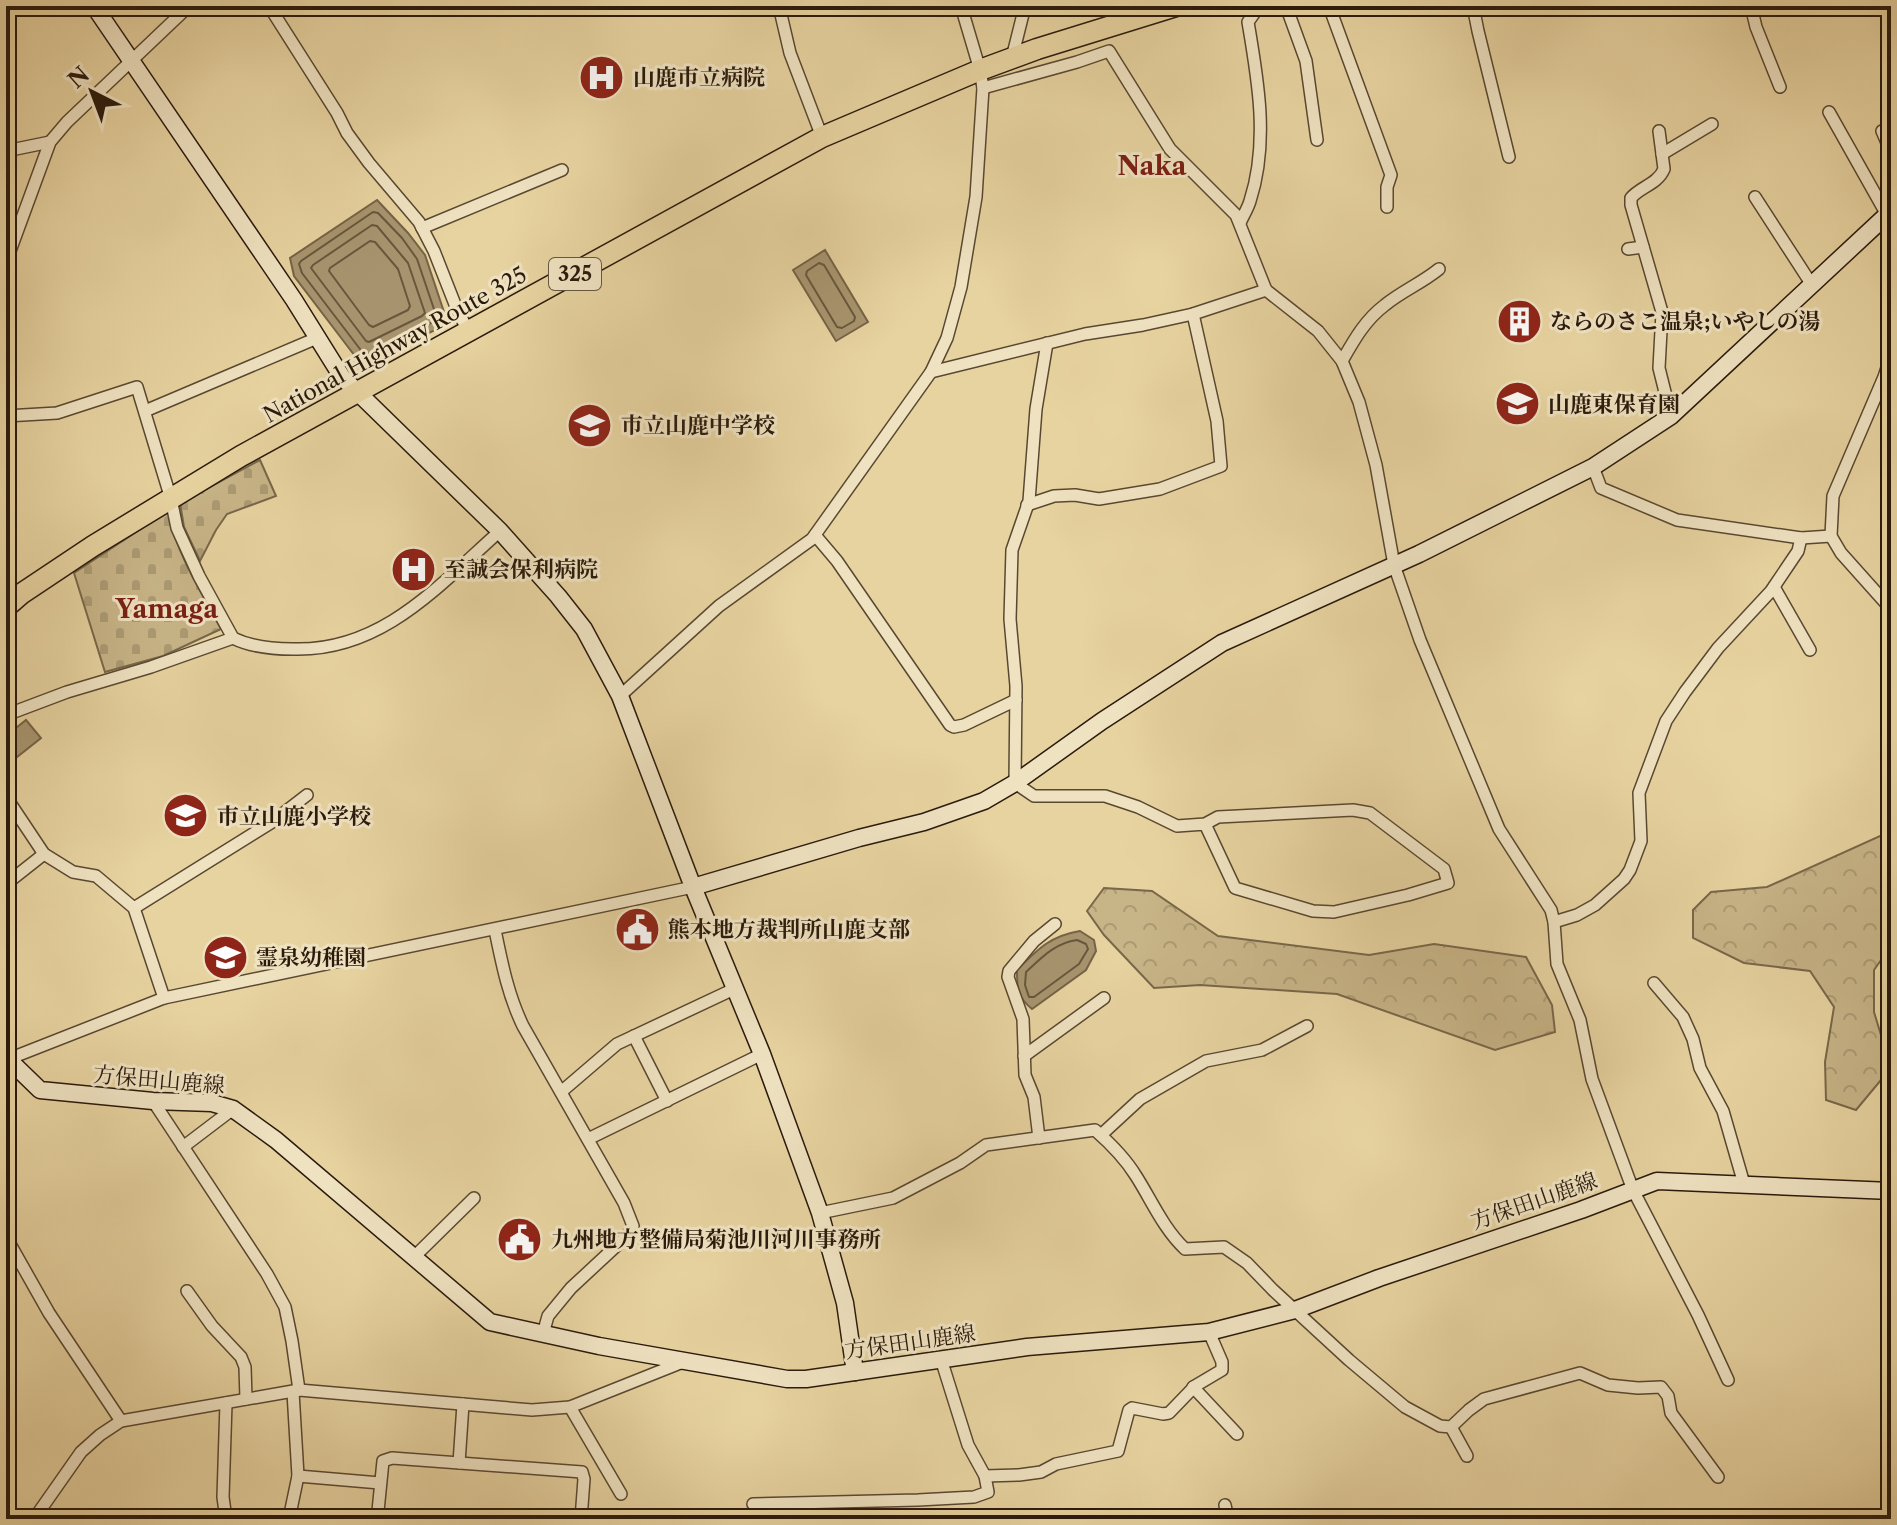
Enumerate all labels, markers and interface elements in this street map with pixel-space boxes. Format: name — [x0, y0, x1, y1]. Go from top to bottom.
north arrow — [52, 52, 132, 132]
hospital icon: 山鹿市立病院 — [578, 53, 626, 101]
text: N — [63, 61, 95, 94]
place label: 山鹿市立病院 — [633, 64, 765, 91]
district label: Naka — [1118, 150, 1187, 182]
road number: 325 — [549, 258, 601, 290]
street label: National Highway Route 325 — [259, 261, 531, 429]
building icon: ならのさこ温泉;いやしの湯 — [1495, 297, 1543, 345]
place label: ならのさこ温泉;いやしの湯 — [1550, 308, 1821, 335]
school or university icon: 山鹿東保育園 — [1493, 380, 1541, 428]
place label: 山鹿東保育園 — [1548, 391, 1680, 418]
school or university icon: 市立山鹿中学校 — [566, 401, 614, 449]
place label: 市立山鹿中学校 — [621, 412, 775, 439]
hospital icon: 至誠会保利病院 — [389, 545, 437, 593]
place label: 至誠会保利病院 — [444, 556, 598, 583]
district label: Yamaga — [115, 593, 219, 625]
school or university icon: 市立山鹿小学校 — [162, 792, 210, 840]
place label: 市立山鹿小学校 — [217, 803, 371, 830]
public building icon: 熊本地方裁判所山鹿支部 — [613, 905, 661, 953]
place label: 熊本地方裁判所山鹿支部 — [668, 916, 910, 943]
school or university icon: 霊泉幼稚園 — [201, 933, 249, 981]
place label: 霊泉幼稚園 — [256, 944, 366, 971]
street label: 方保田山鹿線 — [92, 1061, 226, 1099]
street label: 方保田山鹿線 — [1467, 1167, 1601, 1235]
public building icon: 九州地方整備局菊池川河川事務所 — [496, 1215, 544, 1263]
place label: 九州地方整備局菊池川河川事務所 — [551, 1226, 881, 1253]
street label: 方保田山鹿線 — [843, 1319, 977, 1365]

